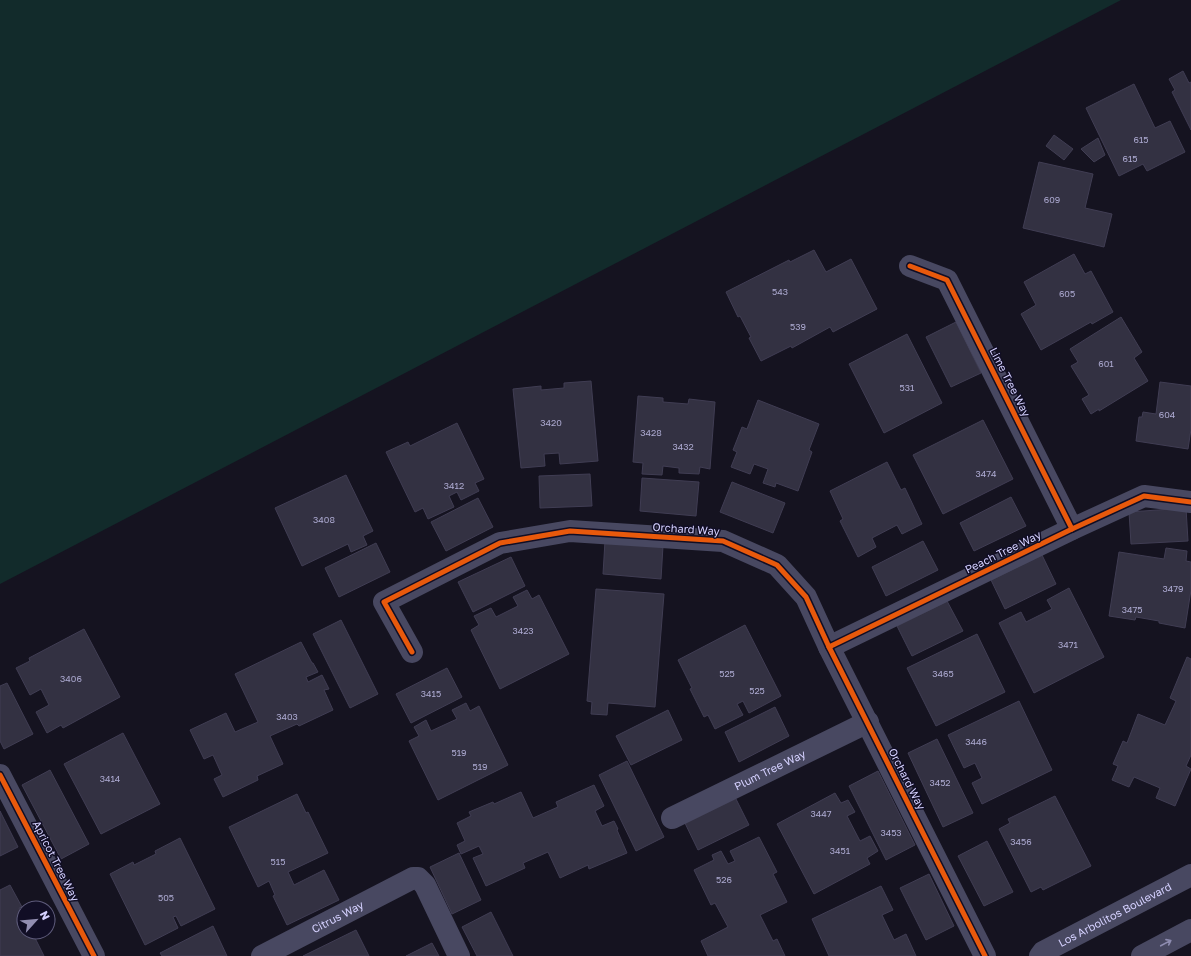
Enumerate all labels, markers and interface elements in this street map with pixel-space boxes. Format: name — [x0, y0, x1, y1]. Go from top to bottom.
house number: 615 — [1133, 134, 1149, 145]
house number: 615 — [1122, 153, 1138, 164]
house number: 609 — [1044, 194, 1060, 205]
house number: 543 — [772, 286, 788, 297]
house number: 605 — [1059, 288, 1075, 299]
house number: 539 — [790, 321, 806, 332]
street label: Lime Tree Way — [987, 345, 1033, 419]
house number: 601 — [1098, 358, 1114, 369]
house number: 531 — [900, 382, 915, 393]
house number: 604 — [1159, 409, 1176, 420]
house number: 3420 — [540, 417, 562, 428]
house number: 3428 — [640, 427, 662, 438]
house number: 3432 — [672, 441, 694, 452]
house number: 3474 — [975, 468, 997, 479]
house number: 3412 — [444, 480, 464, 491]
house number: 3408 — [313, 514, 335, 525]
street label: Orchard Way — [652, 520, 720, 537]
street label: Peach Tree Way — [963, 528, 1043, 576]
house number: 3479 — [1163, 583, 1183, 594]
house number: 3475 — [1122, 604, 1142, 615]
house number: 3423 — [512, 625, 534, 636]
house number: 3471 — [1058, 639, 1079, 650]
house number: 525 — [719, 668, 735, 679]
house number: 3465 — [932, 668, 954, 679]
house number: 3406 — [60, 673, 82, 684]
house number: 525 — [749, 685, 765, 696]
house number: 3415 — [421, 688, 441, 699]
house number: 3403 — [276, 711, 298, 722]
house number: 3446 — [965, 736, 987, 747]
street label: Orchard Way — [886, 746, 929, 812]
house number: 519 — [451, 747, 467, 758]
street label: Plum Tree Way — [732, 747, 807, 793]
house number: 519 — [472, 761, 488, 772]
house number: 3414 — [100, 773, 121, 784]
house number: 3452 — [929, 777, 951, 788]
house number: 3447 — [810, 808, 832, 819]
street label: Apricot Tree Way — [30, 818, 82, 903]
house number: 3453 — [880, 827, 902, 838]
house number: 3456 — [1010, 836, 1032, 847]
house number: 3451 — [830, 845, 851, 856]
house number: 515 — [271, 856, 285, 867]
house number: 526 — [716, 874, 732, 885]
street label: Los Arbolitos Boulevard — [1056, 879, 1173, 949]
house number: 505 — [158, 892, 174, 903]
street label: Citrus Way — [309, 898, 365, 935]
north arrow — [16, 900, 56, 940]
text: N — [38, 909, 53, 922]
one-way arrow — [1160, 939, 1172, 946]

